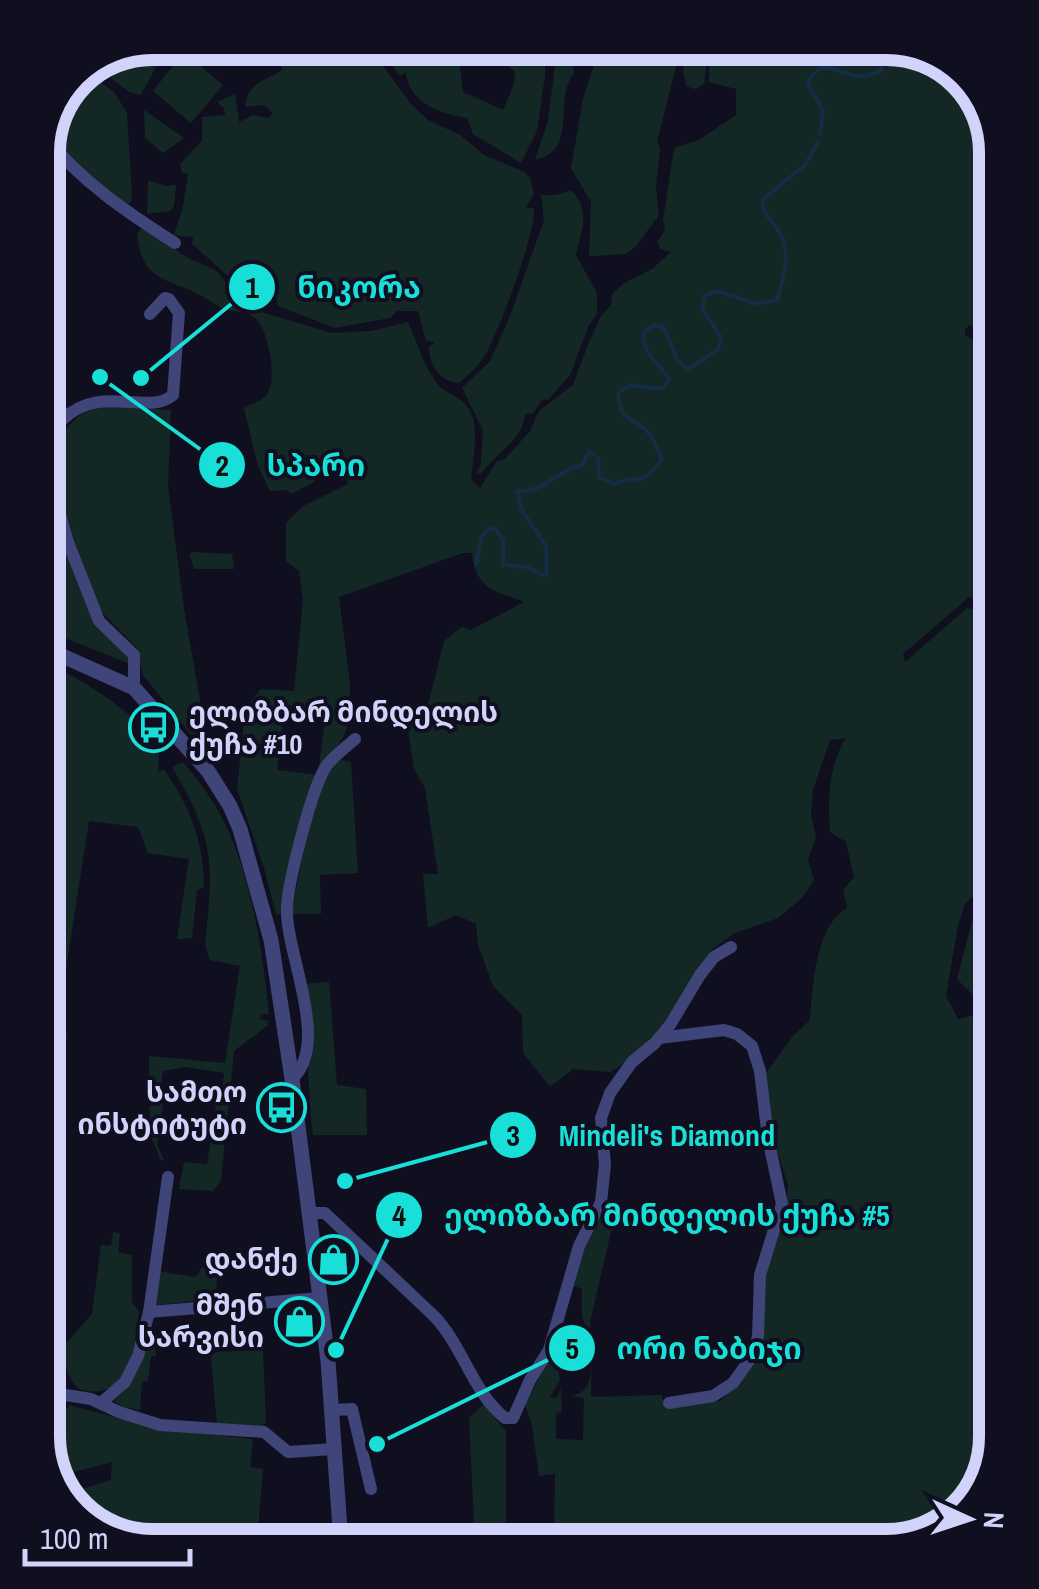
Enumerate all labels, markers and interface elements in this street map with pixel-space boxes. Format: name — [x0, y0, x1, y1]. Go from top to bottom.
callout: ნიკორა — [227, 257, 441, 317]
text: 1 — [245, 267, 259, 307]
text: ნიკორა — [297, 267, 421, 307]
callout: სპარი — [197, 435, 385, 495]
text: 2 — [215, 445, 229, 485]
text: სპარი — [267, 445, 365, 485]
place label: ელიზბარ მინდელის ქუჩა #10 — [189, 693, 498, 763]
bus stop icon: ელიზბარ მინდელის ქუჩა #10 — [128, 702, 180, 754]
place label: სამთო ინსტიტუტი — [78, 1073, 247, 1143]
bus stop icon: სამთო ინსტიტუტი — [256, 1082, 308, 1134]
callout: Mindeli's Diamond — [488, 1105, 795, 1165]
text: 3 — [506, 1115, 520, 1155]
text: Mindeli's Diamond — [559, 1115, 775, 1155]
callout: ელიზბარ მინდელის ქუჩა #5 — [374, 1185, 910, 1245]
text: 4 — [392, 1195, 406, 1235]
text: ელიზბარ მინდელის ქუჩა #5 — [444, 1195, 890, 1235]
shop icon: დანქე — [307, 1233, 359, 1285]
place label: დანქე — [205, 1240, 298, 1278]
place label: მშენ სარვისი — [138, 1286, 264, 1356]
shop icon: მშენ სარვისი — [273, 1295, 325, 1347]
callout: ორი ნაბიჯი — [547, 1318, 822, 1378]
text: 5 — [565, 1328, 579, 1368]
text: ორი ნაბიჯი — [616, 1328, 802, 1368]
north arrow — [919, 1469, 1019, 1569]
scale bar — [25, 1504, 190, 1566]
text: N — [975, 1511, 1013, 1530]
text: 100 m — [40, 1518, 108, 1558]

